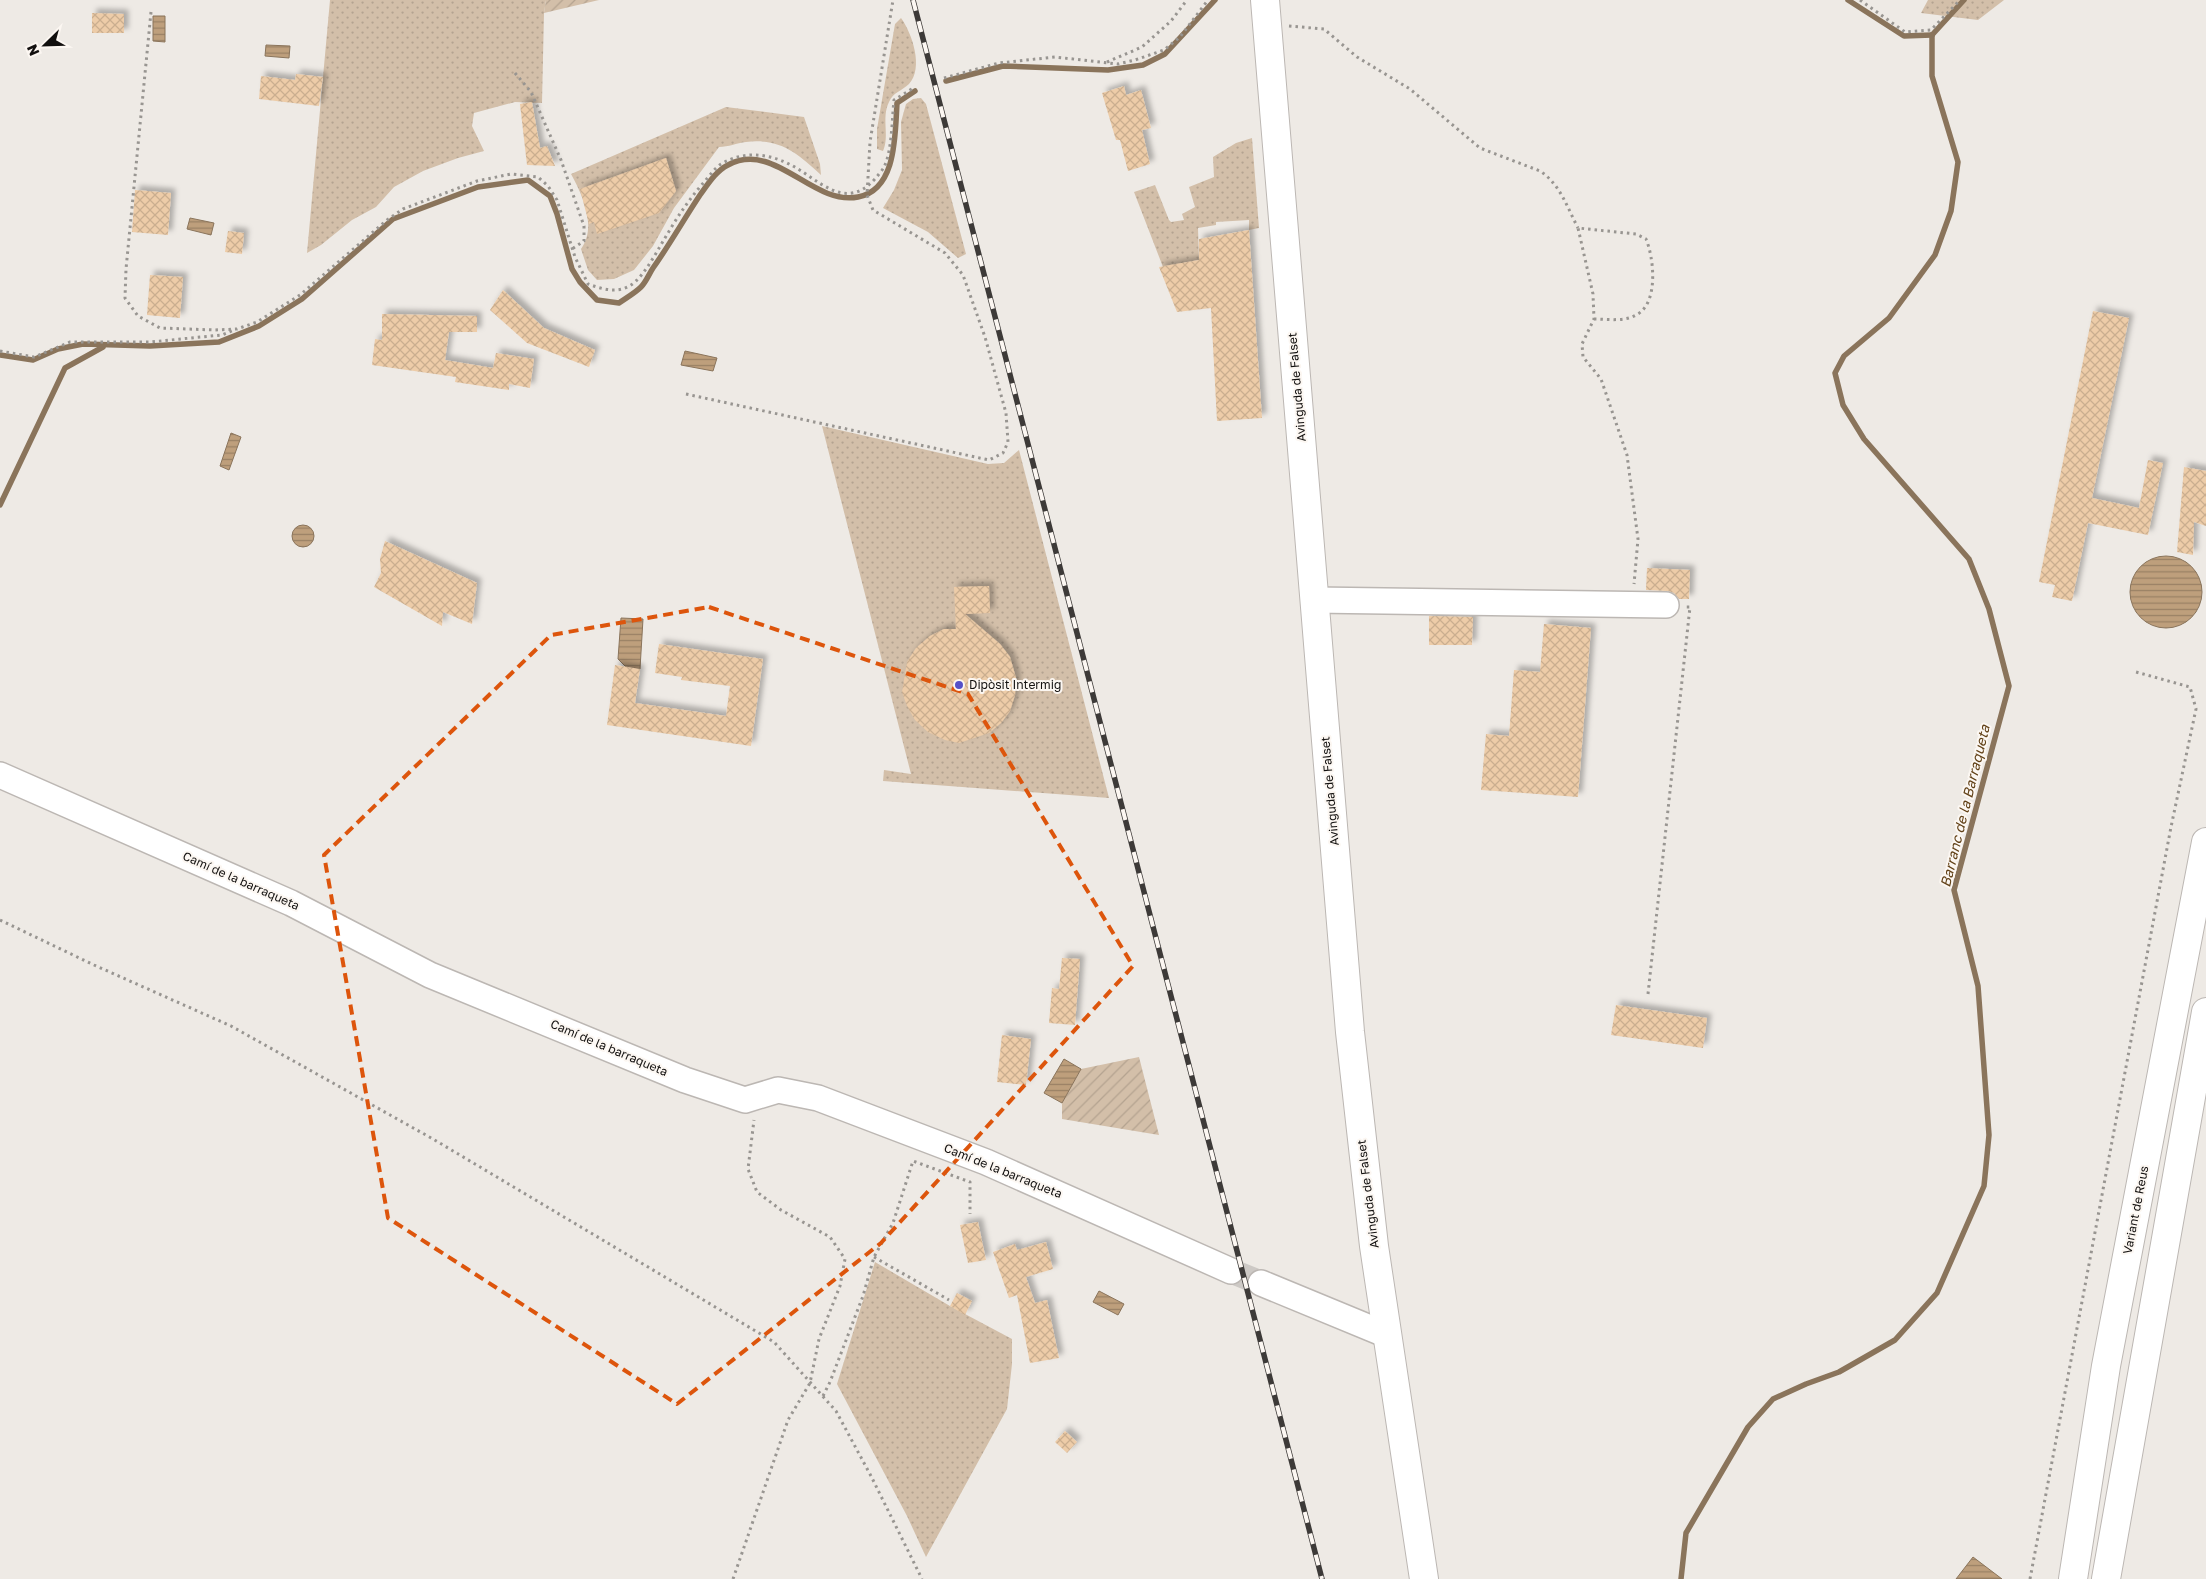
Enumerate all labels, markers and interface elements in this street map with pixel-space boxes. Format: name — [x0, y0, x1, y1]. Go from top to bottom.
north arrow — [20, 20, 70, 70]
text: N — [23, 42, 42, 58]
street label: Avinguda de Falset — [1284, 332, 1309, 442]
place label: Dipòsit Intermig — [969, 677, 1061, 692]
marker: Dipòsit Intermig — [953, 679, 965, 691]
water label: Barranc de la Barraqueta — [1936, 722, 1993, 889]
street label: Avinguda de Falset — [1317, 736, 1342, 846]
street label: Camí de la barraqueta — [181, 848, 302, 913]
street label: Camí de la barraqueta — [548, 1016, 670, 1079]
street label: Avinguda de Falset — [1353, 1139, 1382, 1249]
street label: Camí de la barraqueta — [942, 1140, 1064, 1201]
street label: Variant de Reus — [2120, 1164, 2151, 1255]

